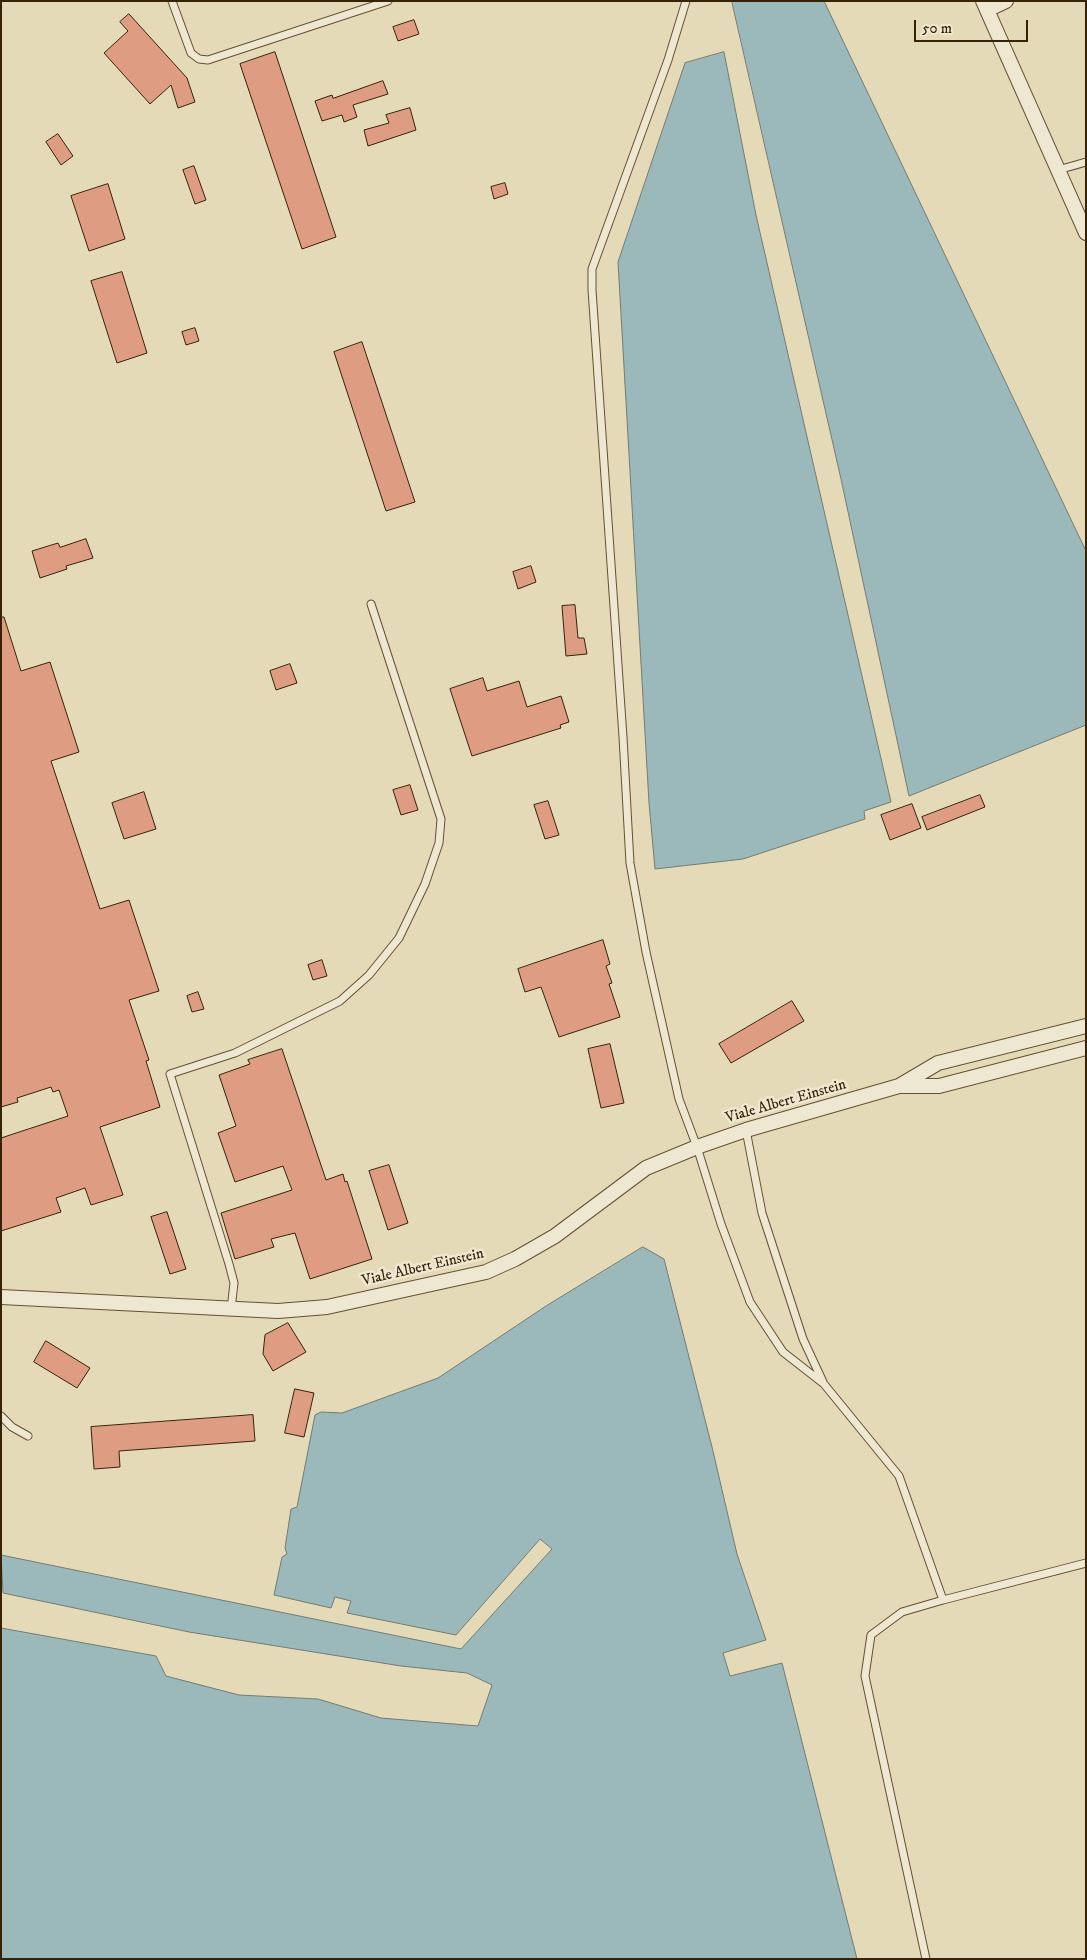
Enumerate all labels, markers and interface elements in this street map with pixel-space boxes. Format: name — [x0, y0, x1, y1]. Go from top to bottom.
scale bar — [917, 10, 1031, 42]
text: 50 m — [922, 19, 952, 38]
street label: Viale Albert Einstein — [724, 1076, 848, 1128]
street label: Viale Albert Einstein — [360, 1245, 486, 1291]

